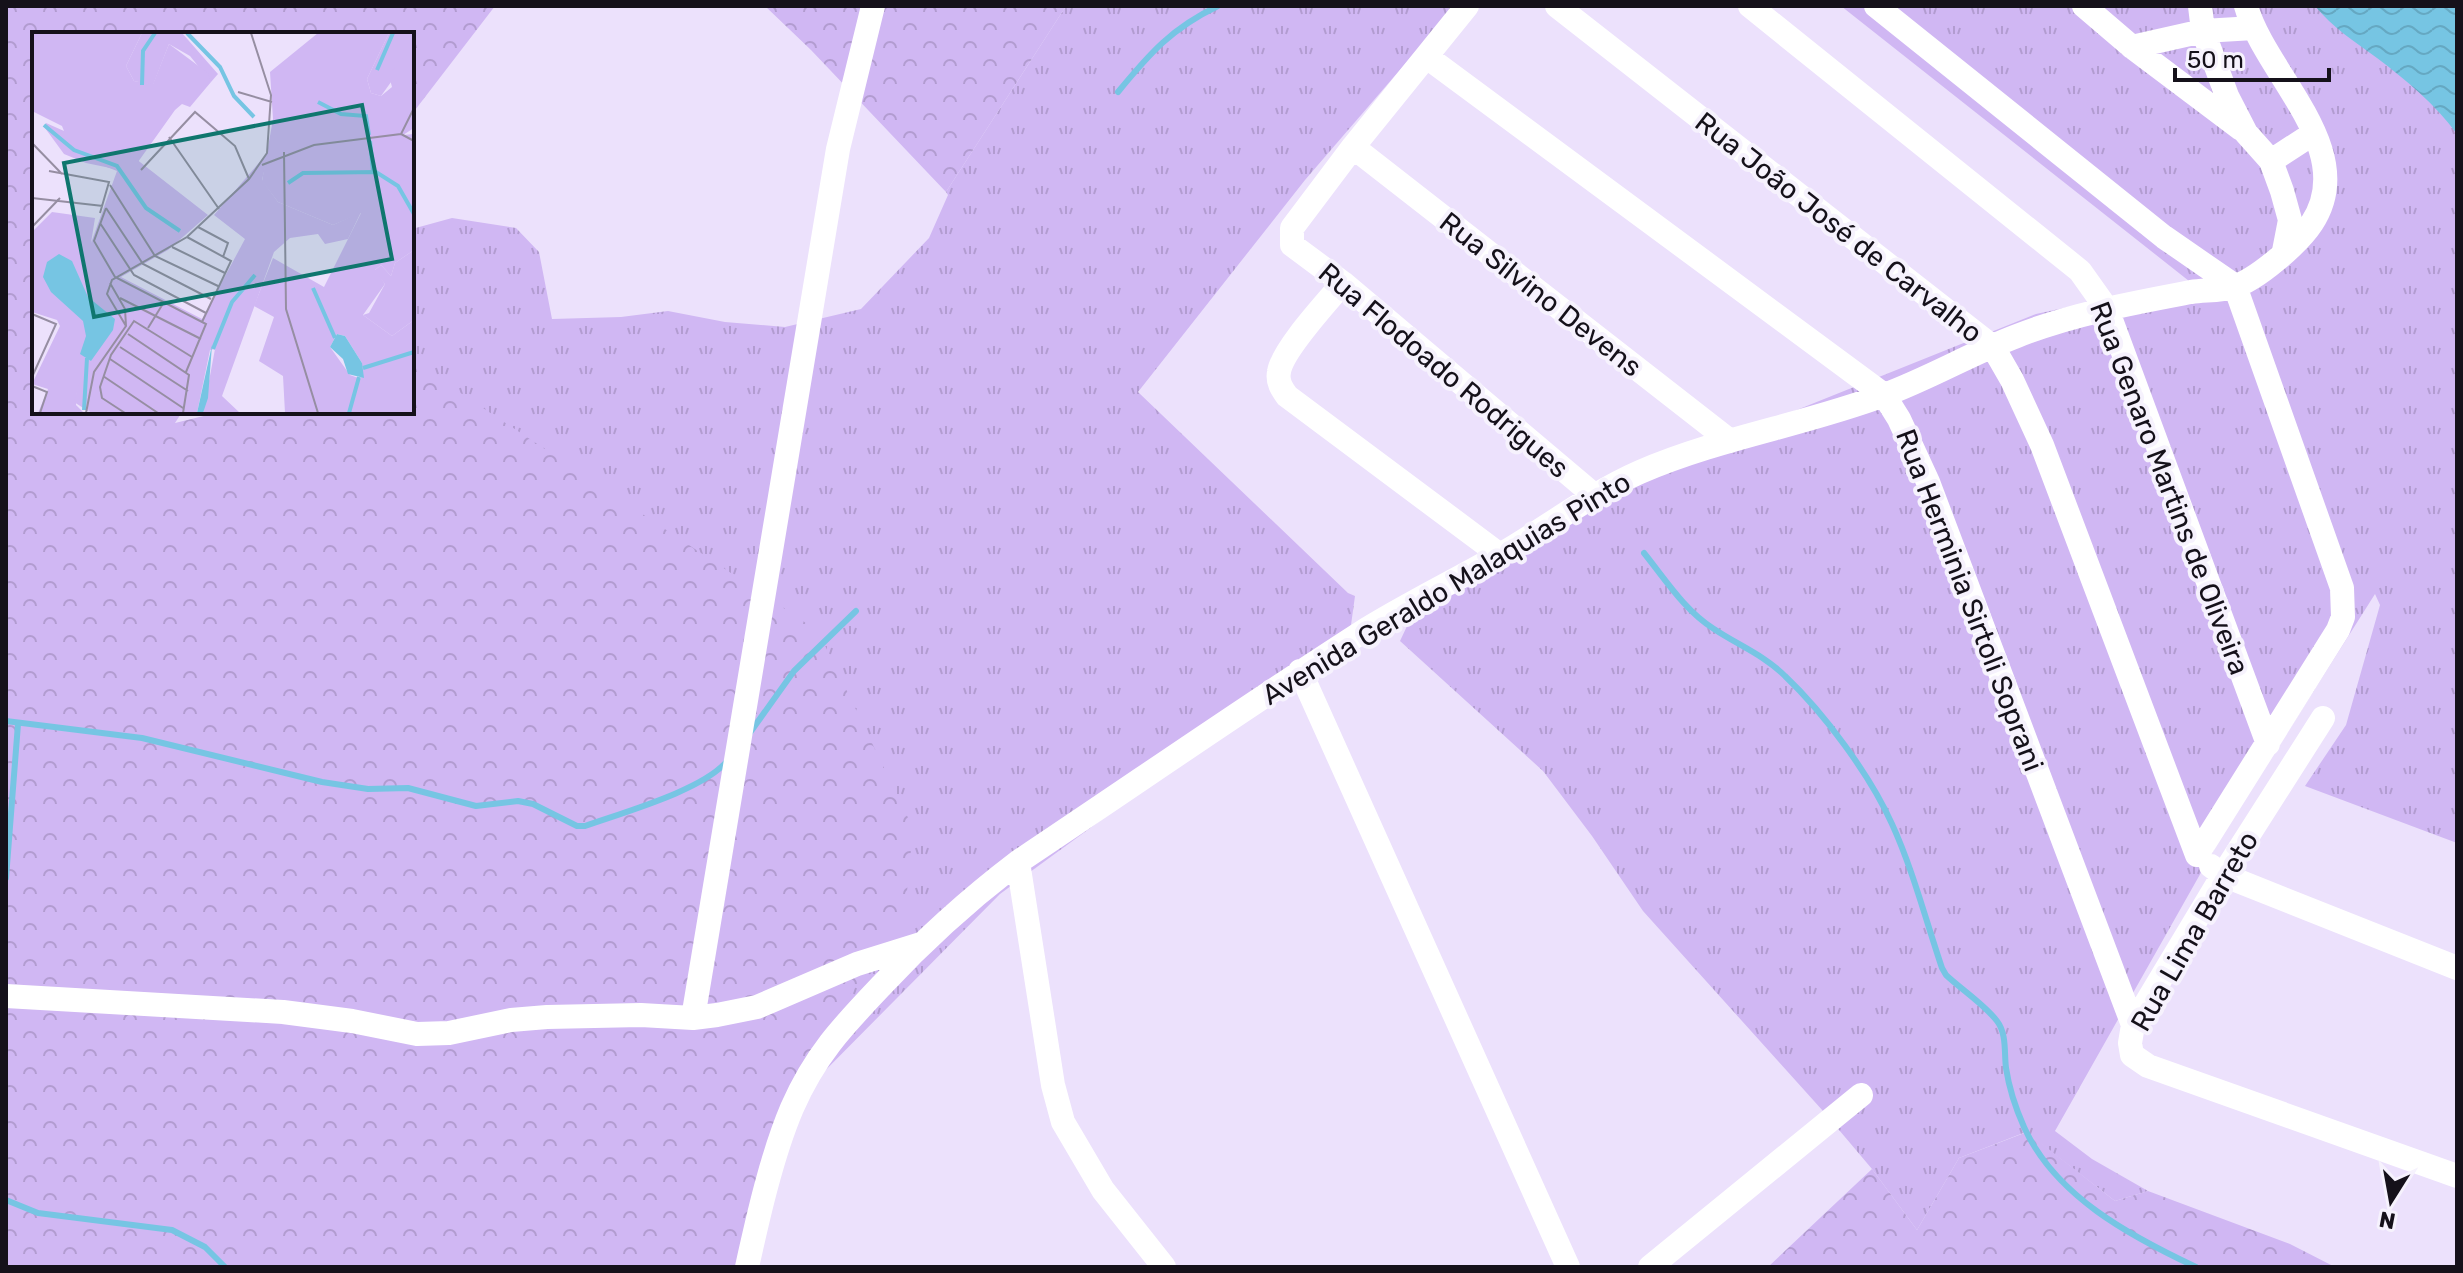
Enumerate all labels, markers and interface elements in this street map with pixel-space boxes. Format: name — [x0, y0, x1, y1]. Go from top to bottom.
inset map — [32, 32, 414, 414]
scale bar — [2175, 32, 2329, 82]
text: 50 m — [2187, 46, 2244, 74]
street label: Rua João José de Carvalho — [1689, 105, 1989, 350]
street label: Rua Silvino Devens — [1433, 205, 1648, 383]
street label: Rua Flodoado Rodrigues — [1312, 256, 1575, 485]
street label: Rua Genaro Martins de Oliveira — [2083, 297, 2256, 680]
street label: Rua Herminia Sirtoli Soprani — [1889, 425, 2050, 776]
street label: Avenida Geraldo Malaquias Pinto — [1256, 465, 1636, 712]
street label: Rua Lima Barreto — [2124, 826, 2265, 1037]
north arrow — [2351, 1161, 2431, 1241]
text: N — [2377, 1205, 2398, 1235]

